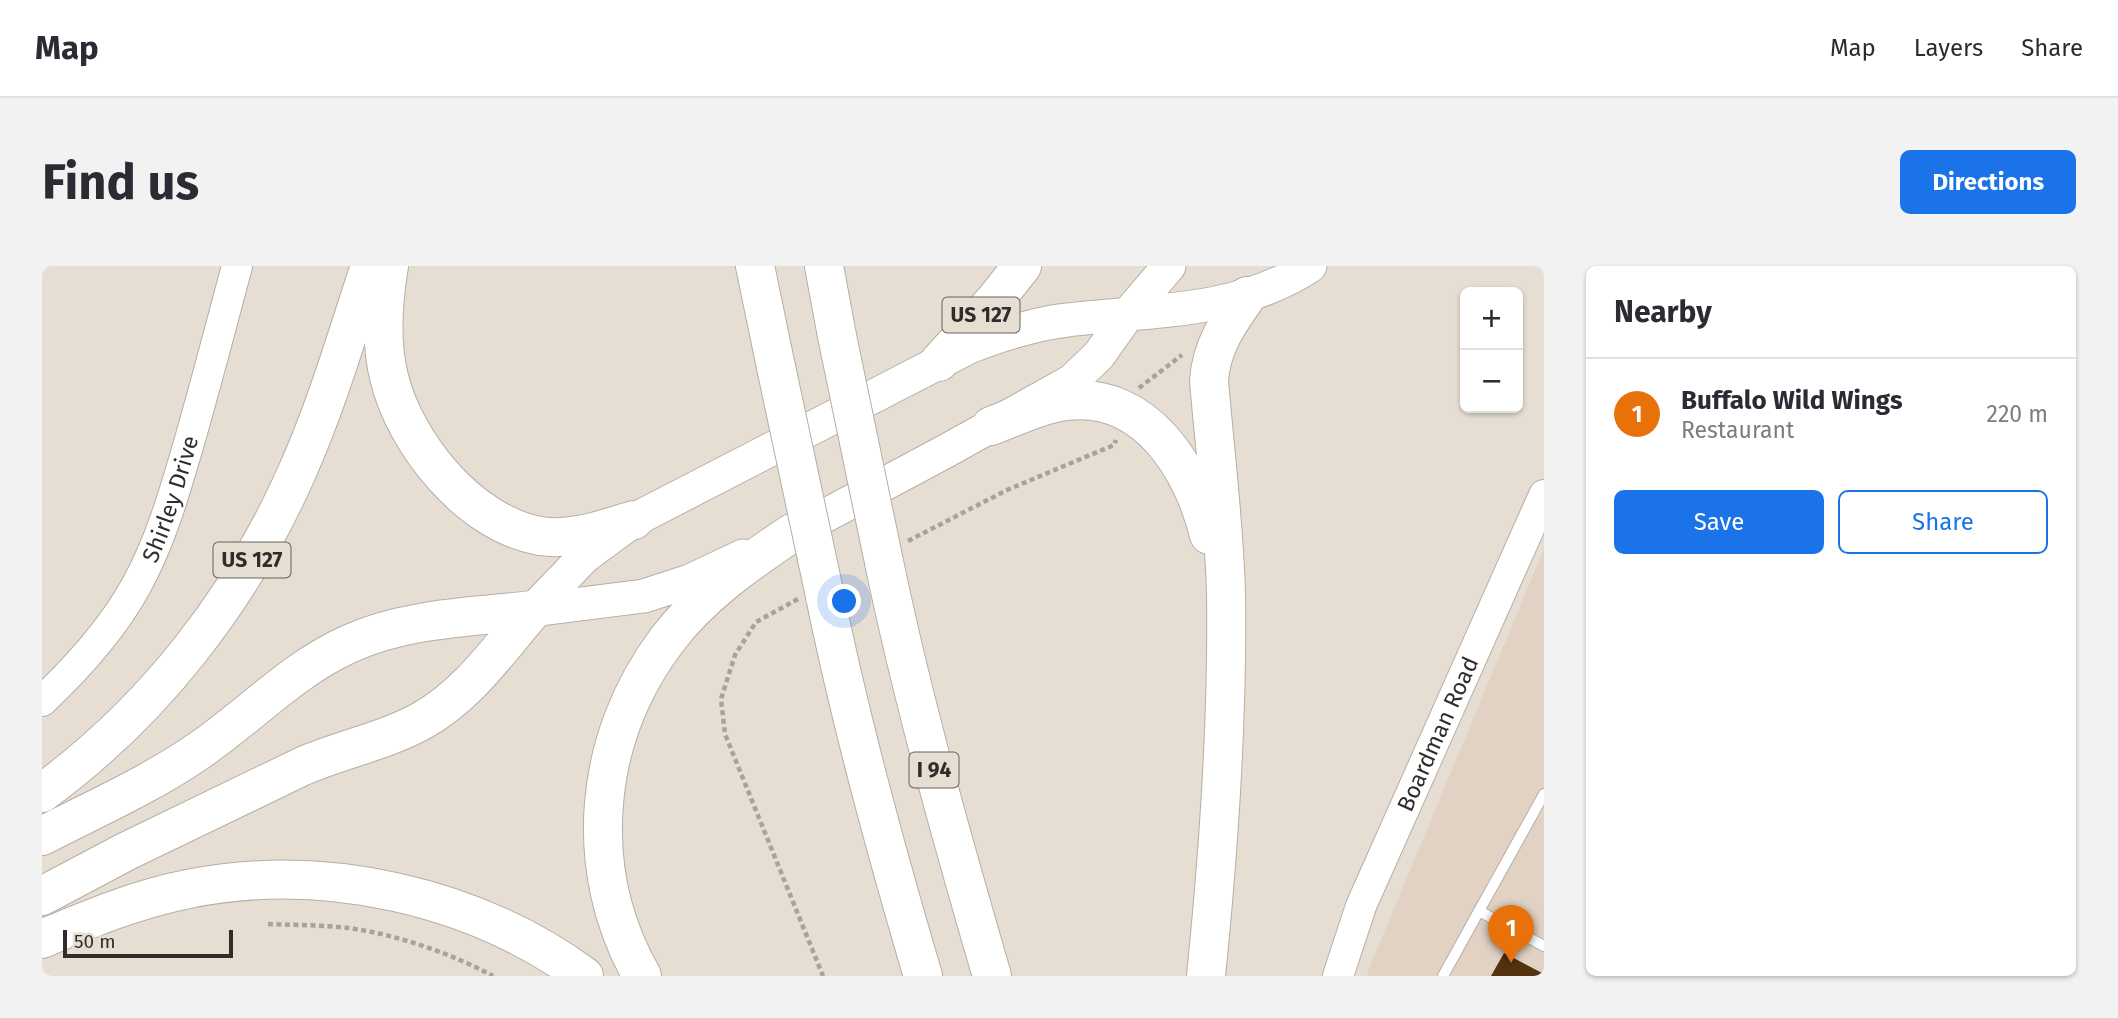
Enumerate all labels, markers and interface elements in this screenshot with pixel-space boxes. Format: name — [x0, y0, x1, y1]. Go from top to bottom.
text: Map — [35, 28, 99, 68]
text: Map — [1830, 34, 1876, 62]
text: Layers — [1914, 34, 1983, 62]
text: Share — [2021, 34, 2083, 62]
button: Directions — [1900, 150, 2076, 214]
text: Find us — [42, 153, 199, 212]
map controls — [1460, 287, 1523, 413]
button: + — [1460, 287, 1523, 350]
text: Nearby — [1614, 294, 1712, 330]
road number: US 127 — [942, 298, 1020, 332]
button: − — [1460, 350, 1523, 413]
text: Buffalo Wild Wings — [1681, 385, 1902, 416]
text: 1 — [1632, 400, 1642, 428]
text: 220 m — [1987, 400, 2048, 428]
text: Restaurant — [1681, 416, 1794, 444]
street label: Shirley Drive — [136, 432, 204, 567]
button: Save — [1614, 490, 1824, 554]
button: Share — [1838, 490, 2048, 554]
road number: US 127 — [214, 542, 290, 578]
your location — [827, 584, 861, 618]
street label: Boardman Road — [1391, 652, 1484, 816]
road number: I 94 — [910, 752, 959, 788]
pin: 1 — [1488, 905, 1534, 963]
scale bar — [63, 927, 233, 959]
text: 50 m — [74, 930, 115, 953]

